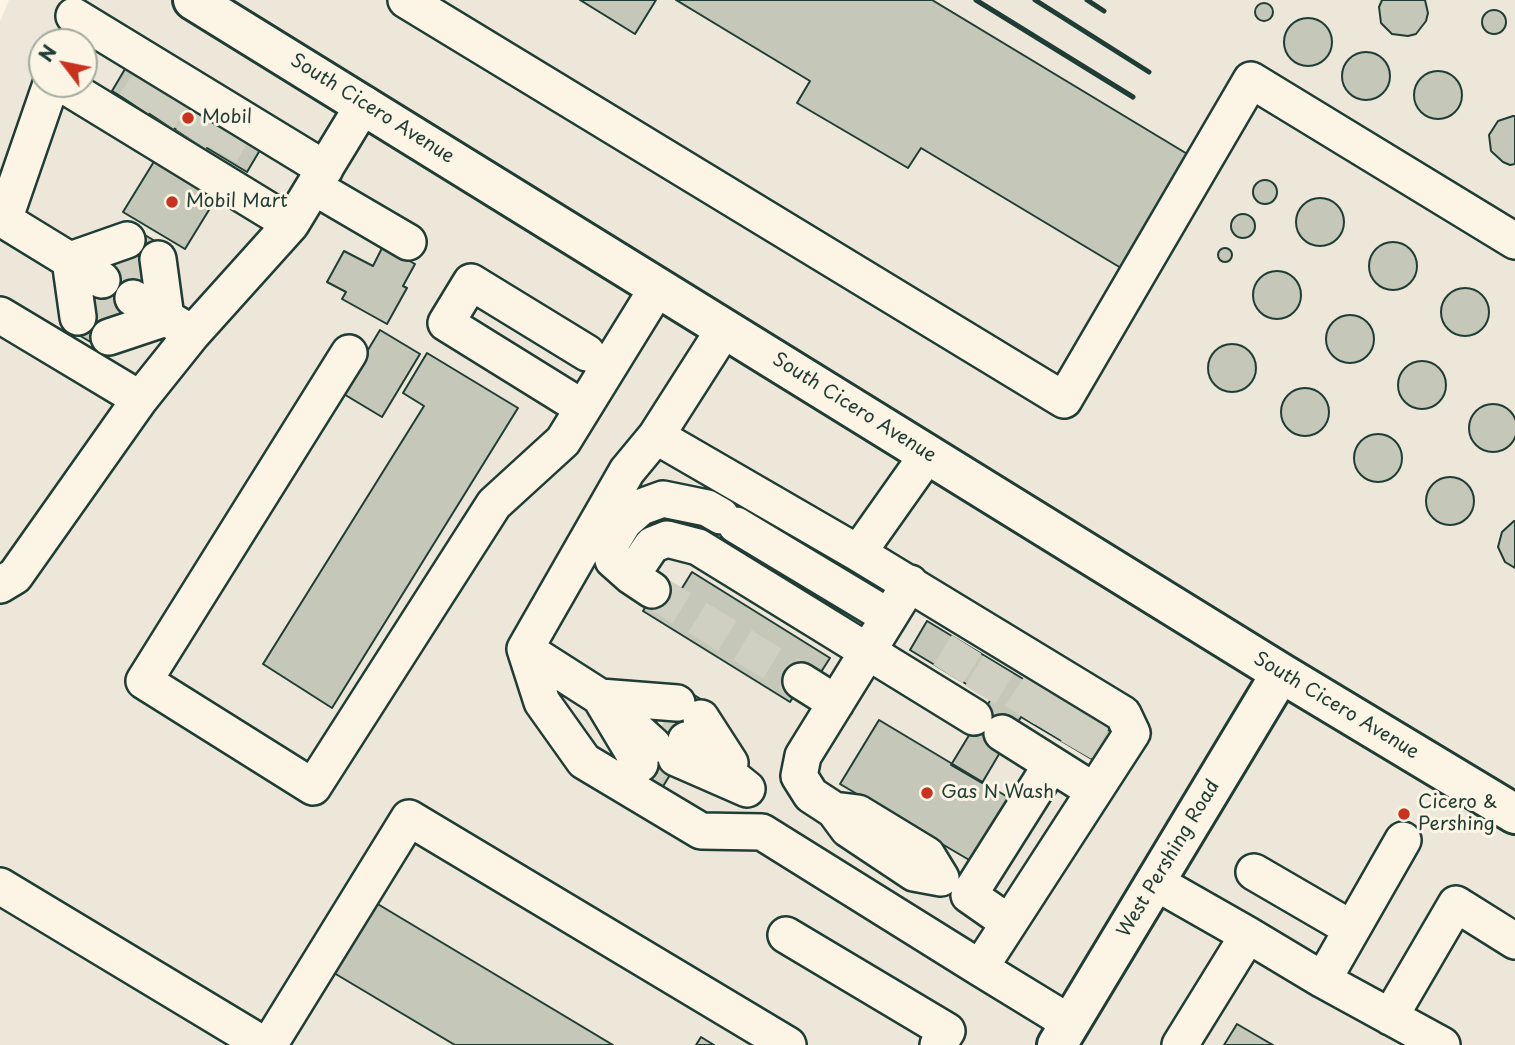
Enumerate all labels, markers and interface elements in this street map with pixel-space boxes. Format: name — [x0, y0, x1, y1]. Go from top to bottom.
north arrow — [28, 28, 98, 98]
text: N — [31, 39, 63, 67]
street label: South Cicero Avenue — [286, 49, 458, 169]
place label: Mobil — [202, 107, 252, 129]
marker: Mobil — [180, 110, 196, 126]
place label: Mobil Mart — [186, 191, 288, 213]
marker: Mobil Mart — [164, 194, 180, 210]
street label: South Cicero Avenue — [768, 348, 940, 468]
street label: South Cicero Avenue — [1249, 648, 1423, 764]
street label: West Pershing Road — [1113, 776, 1225, 942]
place label: Gas N Wash — [941, 782, 1054, 804]
marker: Gas N Wash — [919, 785, 935, 801]
place label: Cicero & Pershing — [1418, 792, 1498, 836]
marker: Cicero & Pershing — [1396, 806, 1412, 822]

